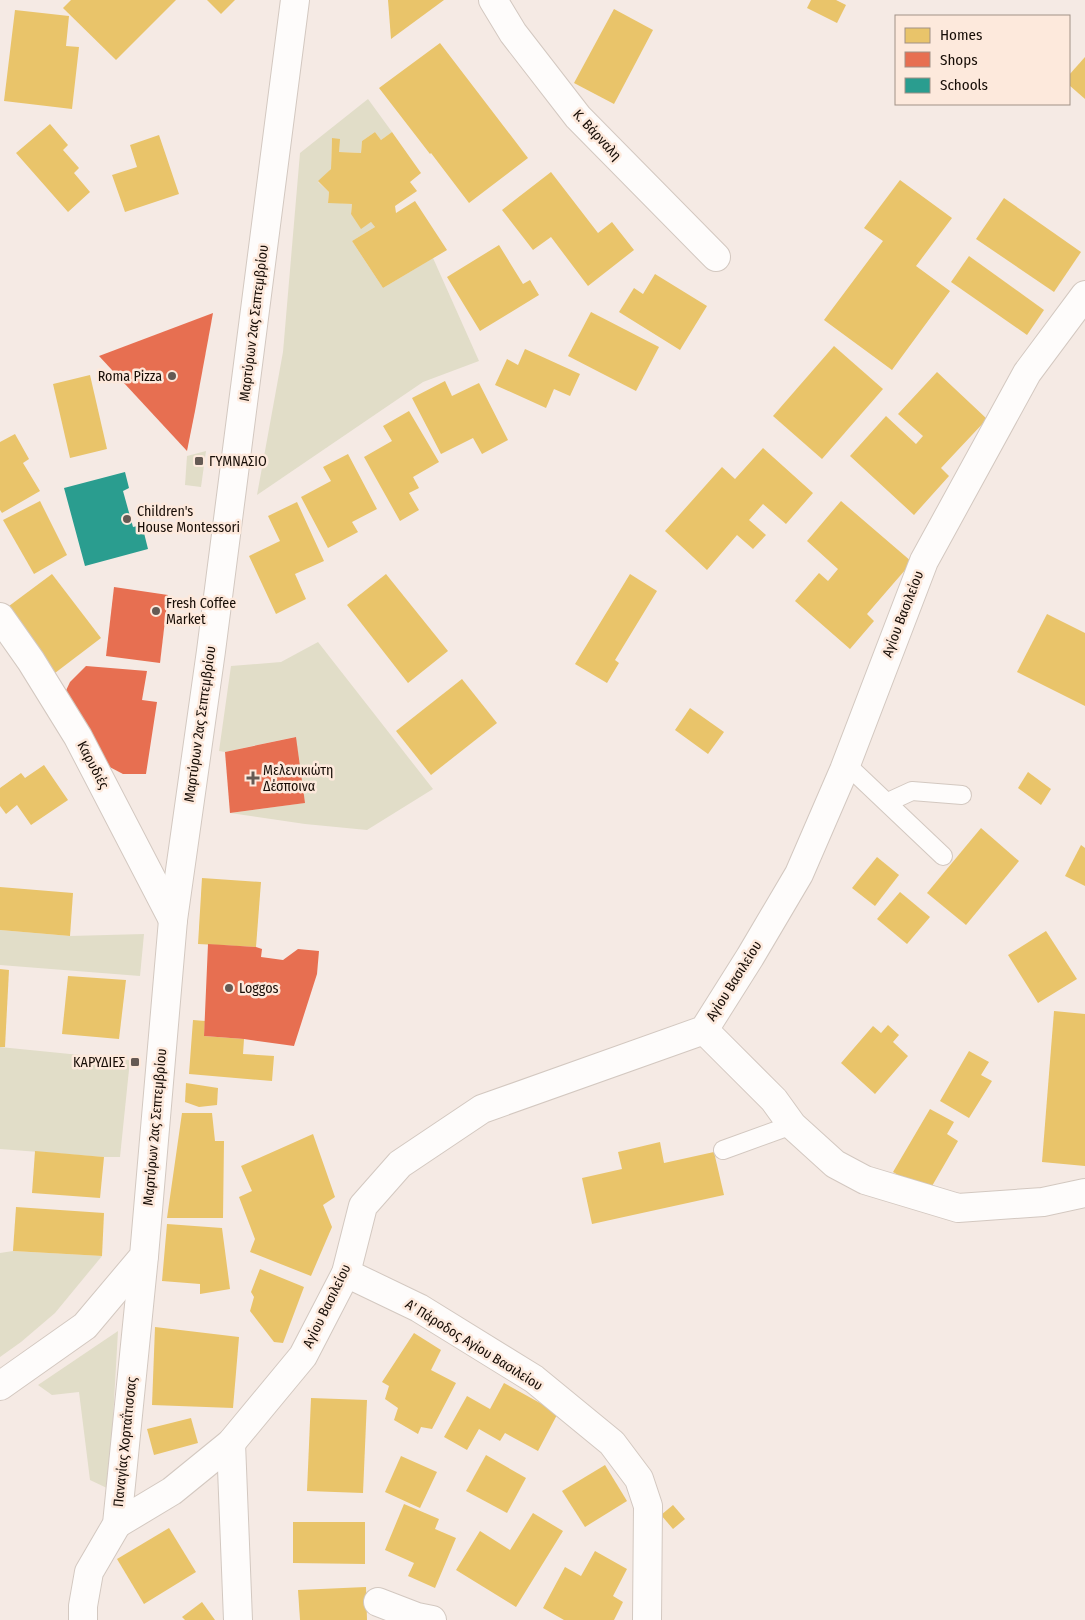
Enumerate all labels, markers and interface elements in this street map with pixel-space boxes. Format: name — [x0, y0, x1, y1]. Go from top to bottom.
legend — [895, 15, 1070, 105]
text: Homes — [940, 26, 982, 44]
text: Shops — [940, 51, 978, 69]
text: Schools — [940, 76, 988, 94]
street label: Κ. Βάρναλη — [569, 106, 625, 164]
street label: Μαρτύρων 2ας Σεπτεμβρίου — [236, 244, 272, 402]
place label: Roma Pizza — [98, 368, 162, 385]
marker: Roma Pizza — [166, 370, 178, 382]
place label: ΓΥΜΝΑΣΙΟ — [209, 453, 267, 470]
marker: ΓΥΜΝΑΣΙΟ — [193, 455, 205, 467]
place label: Children's House Montessori — [137, 503, 240, 536]
marker: Children's House Montessori — [121, 513, 133, 525]
street label: Αγίου Βασιλείου — [879, 568, 927, 660]
place label: Fresh Coffee Market — [166, 595, 236, 628]
marker: Fresh Coffee Market — [150, 605, 162, 617]
street label: Μαρτύρων 2ας Σεπτεμβρίου — [181, 645, 219, 803]
street label: Καρυδιές — [73, 738, 113, 792]
place label: Μελενικιώτη Δέσποινα — [263, 762, 333, 795]
marker: Μελενικιώτη Δέσποινα — [247, 772, 259, 784]
street label: Αγίου Βασιλείου — [703, 938, 765, 1024]
place label: Loggos — [239, 980, 279, 997]
marker: Loggos — [223, 982, 235, 994]
street label: Μαρτύρων 2ας Σεπτεμβρίου — [140, 1048, 170, 1206]
place label: ΚΑΡΥΔΙΕΣ — [73, 1054, 125, 1071]
marker: ΚΑΡΥΔΙΕΣ — [129, 1056, 141, 1068]
street label: Αγίου Βασιλείου — [299, 1261, 355, 1351]
street label: Α' Πάροδος Αγίου Βασιλείου — [402, 1296, 546, 1394]
street label: Παναγίας Χορταΐτισσας — [109, 1376, 140, 1508]

